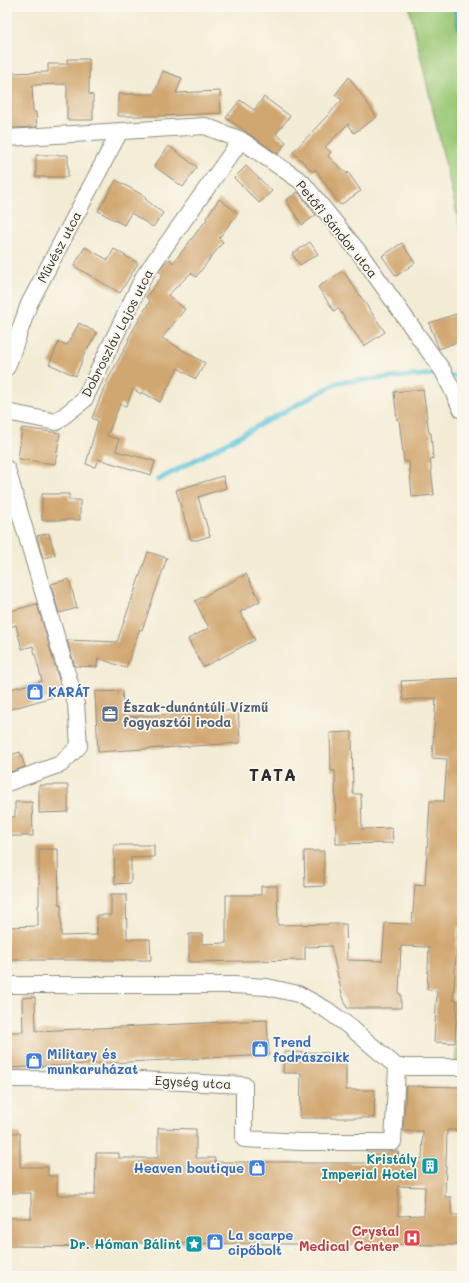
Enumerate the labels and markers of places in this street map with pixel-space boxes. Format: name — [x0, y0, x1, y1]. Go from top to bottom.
shop icon: KARÁT — [25, 682, 45, 702]
place label: KARÁT — [48, 683, 90, 700]
place label: Észak-dunántúli Vízmű fogyasztói iroda — [123, 698, 268, 731]
office icon: Észak-dunántúli Vízmű fogyasztói iroda — [100, 704, 120, 724]
place label: Trend fodrászcikk — [273, 1033, 350, 1065]
shop icon: Trend fodrászcikk — [250, 1039, 270, 1059]
place label: Military és munkaruházat — [47, 1045, 138, 1077]
shop icon: Military és munkaruházat — [24, 1051, 44, 1071]
place label: Kristály Imperial Hotel — [321, 1150, 417, 1182]
building icon: Kristály Imperial Hotel — [420, 1156, 440, 1176]
shop icon: Heaven boutique — [247, 1158, 267, 1178]
place label: Heaven boutique — [134, 1159, 244, 1176]
place label: Crystal Medical Center — [299, 1222, 399, 1254]
place label: La scarpe cipőbolt — [228, 1226, 293, 1258]
hospital icon: Crystal Medical Center — [402, 1228, 422, 1248]
shop icon: La scarpe cipőbolt — [205, 1232, 225, 1252]
place icon: Dr. Hóman Bálint — [184, 1234, 204, 1254]
place label: Dr. Hóman Bálint — [70, 1235, 181, 1252]

